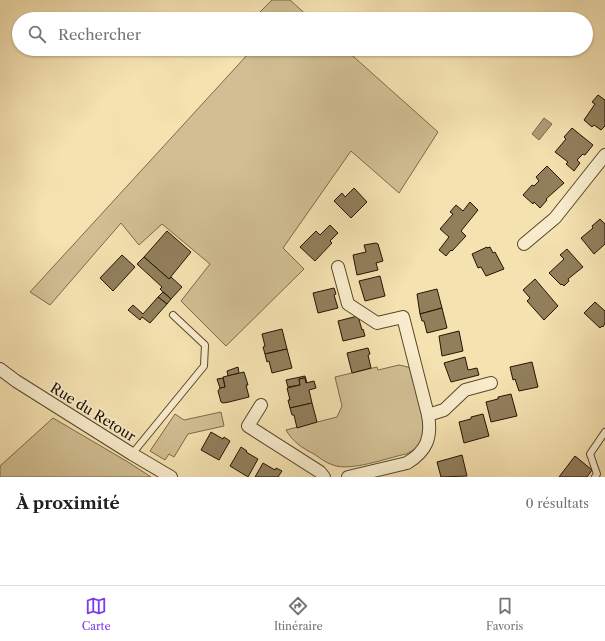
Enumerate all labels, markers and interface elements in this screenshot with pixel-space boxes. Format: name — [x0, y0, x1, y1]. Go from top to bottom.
search box — [12, 12, 593, 56]
icon: search — [26, 23, 48, 45]
text: Rechercher — [58, 25, 141, 44]
street label: Rue du Retour — [47, 379, 139, 445]
text: À proximité — [16, 493, 120, 513]
text: 0 résultats — [525, 495, 589, 511]
tab: Carte — [82, 595, 111, 633]
tab: Itinéraire — [274, 595, 323, 633]
tab: Favoris — [486, 595, 523, 633]

